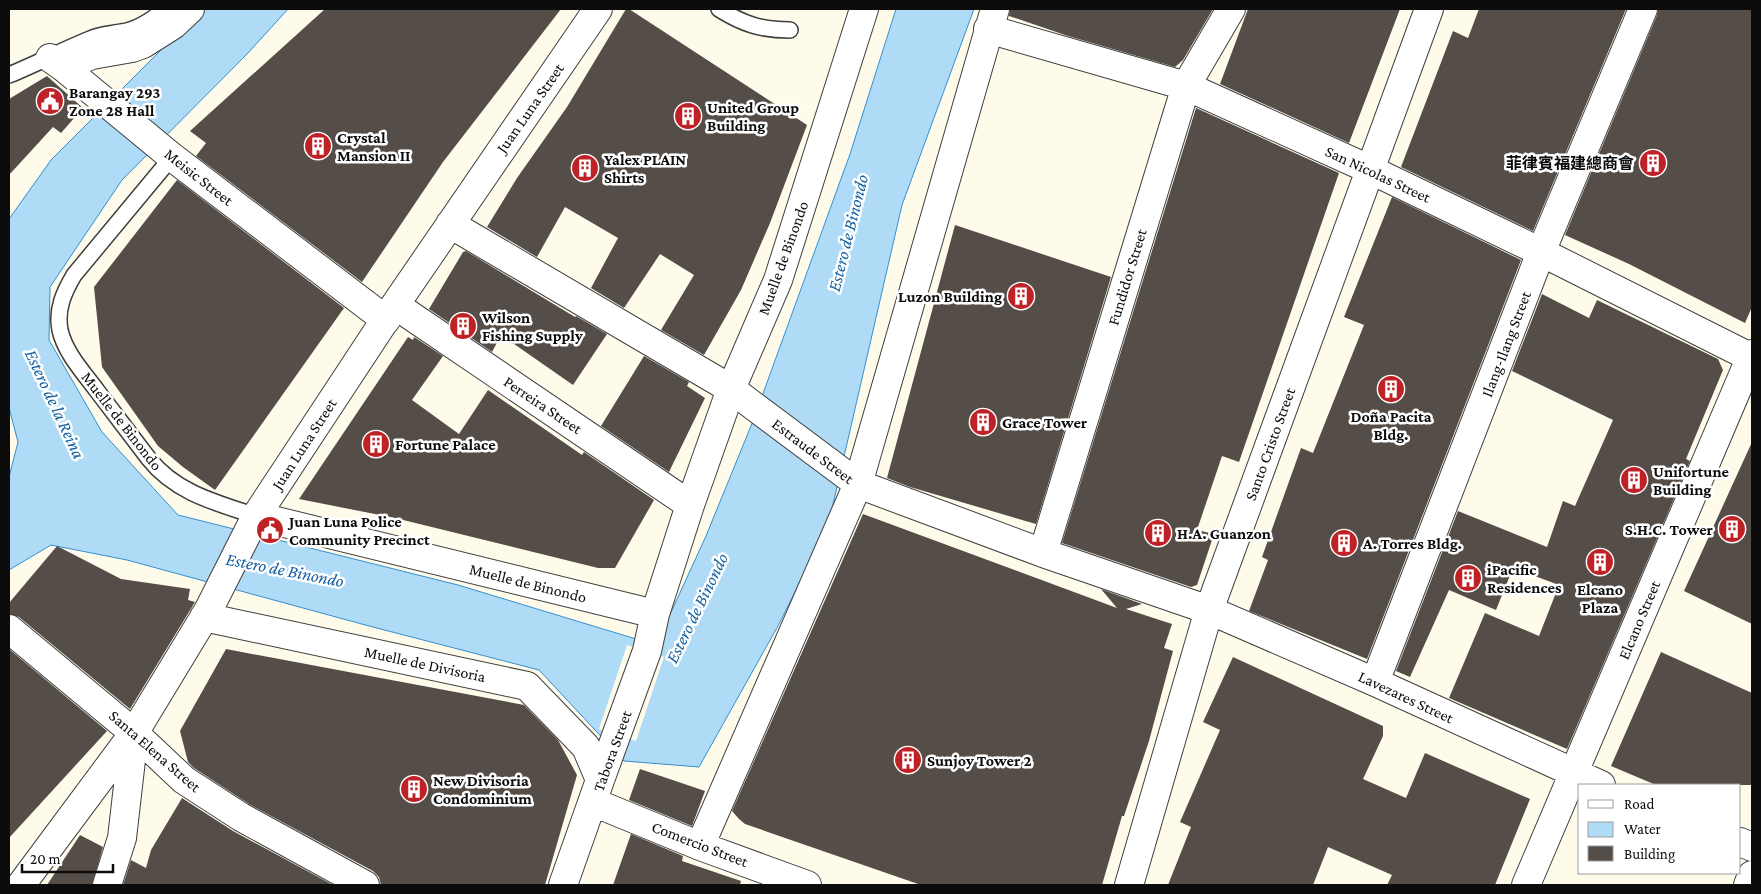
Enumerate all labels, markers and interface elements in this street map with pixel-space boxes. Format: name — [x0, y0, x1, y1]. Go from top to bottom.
street label: Juan Luna Street — [492, 59, 568, 158]
place label: Barangay 293 Zone 28 Hall — [69, 84, 160, 119]
public building icon: Barangay 293 Zone 28 Hall — [35, 86, 65, 116]
place label: United Group Building — [707, 99, 799, 134]
building icon: United Group Building — [673, 101, 703, 131]
place label: Crystal Mansion II — [337, 129, 410, 164]
building icon: Crystal Mansion II — [303, 131, 333, 161]
street label: San Nicolas Street — [1323, 142, 1434, 206]
street label: Meisic Street — [161, 145, 237, 209]
building icon: 菲律賓福建總商會 — [1638, 148, 1668, 178]
place label: Yalex PLAIN Shirts — [604, 151, 686, 186]
building icon: Yalex PLAIN Shirts — [570, 153, 600, 183]
place label: 菲律賓福建總商會 — [1506, 155, 1634, 172]
water label: Estero de Binondo — [824, 172, 872, 294]
street label: Muelle de Binondo — [754, 199, 812, 317]
street label: Fundidor Street — [1104, 226, 1150, 327]
building icon: Luzon Building — [1006, 281, 1036, 311]
place label: Luzon Building — [898, 288, 1002, 305]
street label: Ilang-Ilang Street — [1478, 288, 1535, 400]
place label: Wilson Fishing Supply — [481, 309, 583, 344]
building icon: Wilson Fishing Supply — [448, 311, 478, 341]
water label: Estero de la Reina — [21, 346, 89, 462]
street label: Muelle de Binondo — [78, 368, 166, 474]
street label: Perreira Street — [501, 373, 586, 438]
building icon: Doña Pacita Bldg. — [1376, 374, 1406, 404]
street label: Santo Cristo Street — [1242, 385, 1299, 503]
street label: Juan Luna Street — [267, 395, 341, 495]
building icon: Grace Tower — [968, 407, 998, 437]
place label: Doña Pacita Bldg. — [1350, 408, 1432, 443]
place label: Grace Tower — [1002, 414, 1088, 431]
street label: Estraude Street — [769, 415, 858, 488]
building icon: Fortune Palace — [361, 429, 391, 459]
place label: Fortune Palace — [395, 436, 496, 453]
place label: Unifortune Building — [1653, 463, 1730, 498]
building icon: Unifortune Building — [1619, 465, 1649, 495]
place label: Juan Luna Police Community Precinct — [287, 513, 430, 548]
building icon: S.H.C. Tower — [1717, 514, 1747, 544]
public building icon: Juan Luna Police Community Precinct — [255, 515, 285, 545]
building icon: H.A. Guanzon — [1143, 518, 1173, 548]
place label: S.H.C. Tower — [1625, 521, 1714, 538]
place label: H.A. Guanzon — [1177, 525, 1271, 542]
building icon: A. Torres Bldg. — [1329, 528, 1359, 558]
place label: A. Torres Bldg. — [1362, 535, 1462, 552]
building icon: Elcano Plaza — [1585, 547, 1615, 577]
water label: Estero de Binondo — [224, 549, 346, 591]
water label: Estero de Binondo — [662, 549, 732, 666]
street label: Muelle de Binondo — [468, 560, 588, 606]
place label: iPacific Residences — [1487, 561, 1562, 596]
building icon: iPacific Residences — [1453, 563, 1483, 593]
street label: Elcano Street — [1615, 577, 1664, 662]
place label: Elcano Plaza — [1577, 581, 1623, 616]
street label: Muelle de Divisoria — [363, 643, 488, 685]
street label: Lavezares Street — [1356, 668, 1457, 727]
street label: Santa Elena Street — [106, 707, 205, 796]
street label: Tabora Street — [589, 708, 635, 794]
building icon: Sunjoy Tower 2 — [893, 745, 923, 775]
place label: Sunjoy Tower 2 — [927, 752, 1032, 770]
place label: New Divisoria Condominium — [433, 772, 532, 807]
building icon: New Divisoria Condominium — [399, 774, 429, 804]
legend — [1578, 784, 1741, 874]
text: Road — [1624, 796, 1655, 812]
street label: Comercio Street — [649, 818, 751, 870]
text: Water — [1624, 821, 1661, 837]
scale bar — [22, 842, 114, 874]
text: Building — [1624, 846, 1675, 863]
text: 20 m — [30, 851, 61, 867]

